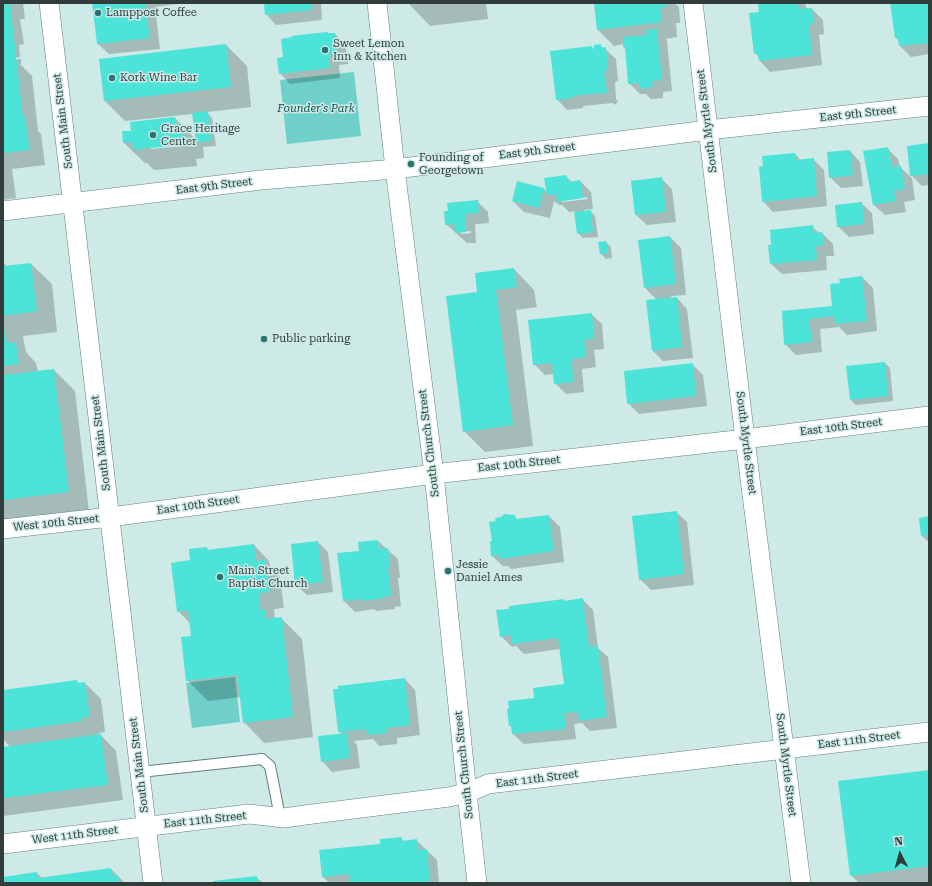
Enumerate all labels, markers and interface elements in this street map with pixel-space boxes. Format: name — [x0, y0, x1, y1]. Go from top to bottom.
place label: Lamppost Coffee — [106, 6, 197, 20]
marker: Lamppost Coffee — [93, 8, 103, 18]
place label: Sweet Lemon Inn & Kitchen — [333, 37, 407, 63]
marker: Sweet Lemon Inn & Kitchen — [320, 45, 330, 55]
street label: South Myrtle Street — [694, 69, 720, 173]
place label: Kork Wine Bar — [120, 71, 197, 85]
street label: South Main Street — [51, 73, 75, 169]
marker: Kork Wine Bar — [107, 73, 117, 83]
park label: Founder's Park — [277, 102, 355, 116]
street label: East 9th Street — [819, 103, 897, 125]
place label: Grace Heritage Center — [161, 122, 240, 148]
marker: Grace Heritage Center — [148, 130, 158, 140]
street label: East 9th Street — [498, 140, 576, 162]
place label: Founding of Georgetown — [419, 151, 484, 177]
marker: Founding of Georgetown — [406, 159, 416, 169]
street label: East 9th Street — [175, 175, 253, 197]
place label: Public parking — [272, 332, 350, 346]
marker: Public parking — [259, 334, 269, 344]
street label: South Church Street — [416, 388, 442, 498]
street label: South Myrtle Street — [733, 391, 759, 495]
street label: South Main Street — [89, 395, 113, 491]
street label: East 10th Street — [799, 415, 883, 439]
street label: East 10th Street — [477, 453, 561, 475]
street label: East 10th Street — [156, 493, 240, 517]
street label: West 10th Street — [12, 512, 100, 534]
place label: Jessie Daniel Ames — [456, 558, 522, 584]
place label: Main Street Baptist Church — [228, 564, 308, 590]
marker: Jessie Daniel Ames — [443, 566, 453, 576]
marker: Main Street Baptist Church — [215, 572, 225, 582]
street label: South Church Street — [452, 710, 476, 820]
street label: South Myrtle Street — [773, 713, 799, 817]
street label: South Main Street — [127, 717, 151, 813]
street label: East 11th Street — [817, 728, 901, 752]
street label: East 11th Street — [495, 767, 579, 791]
street label: East 11th Street — [163, 809, 247, 831]
street label: West 11th Street — [31, 823, 119, 847]
north arrow — [880, 834, 920, 874]
text: N — [894, 835, 904, 848]

